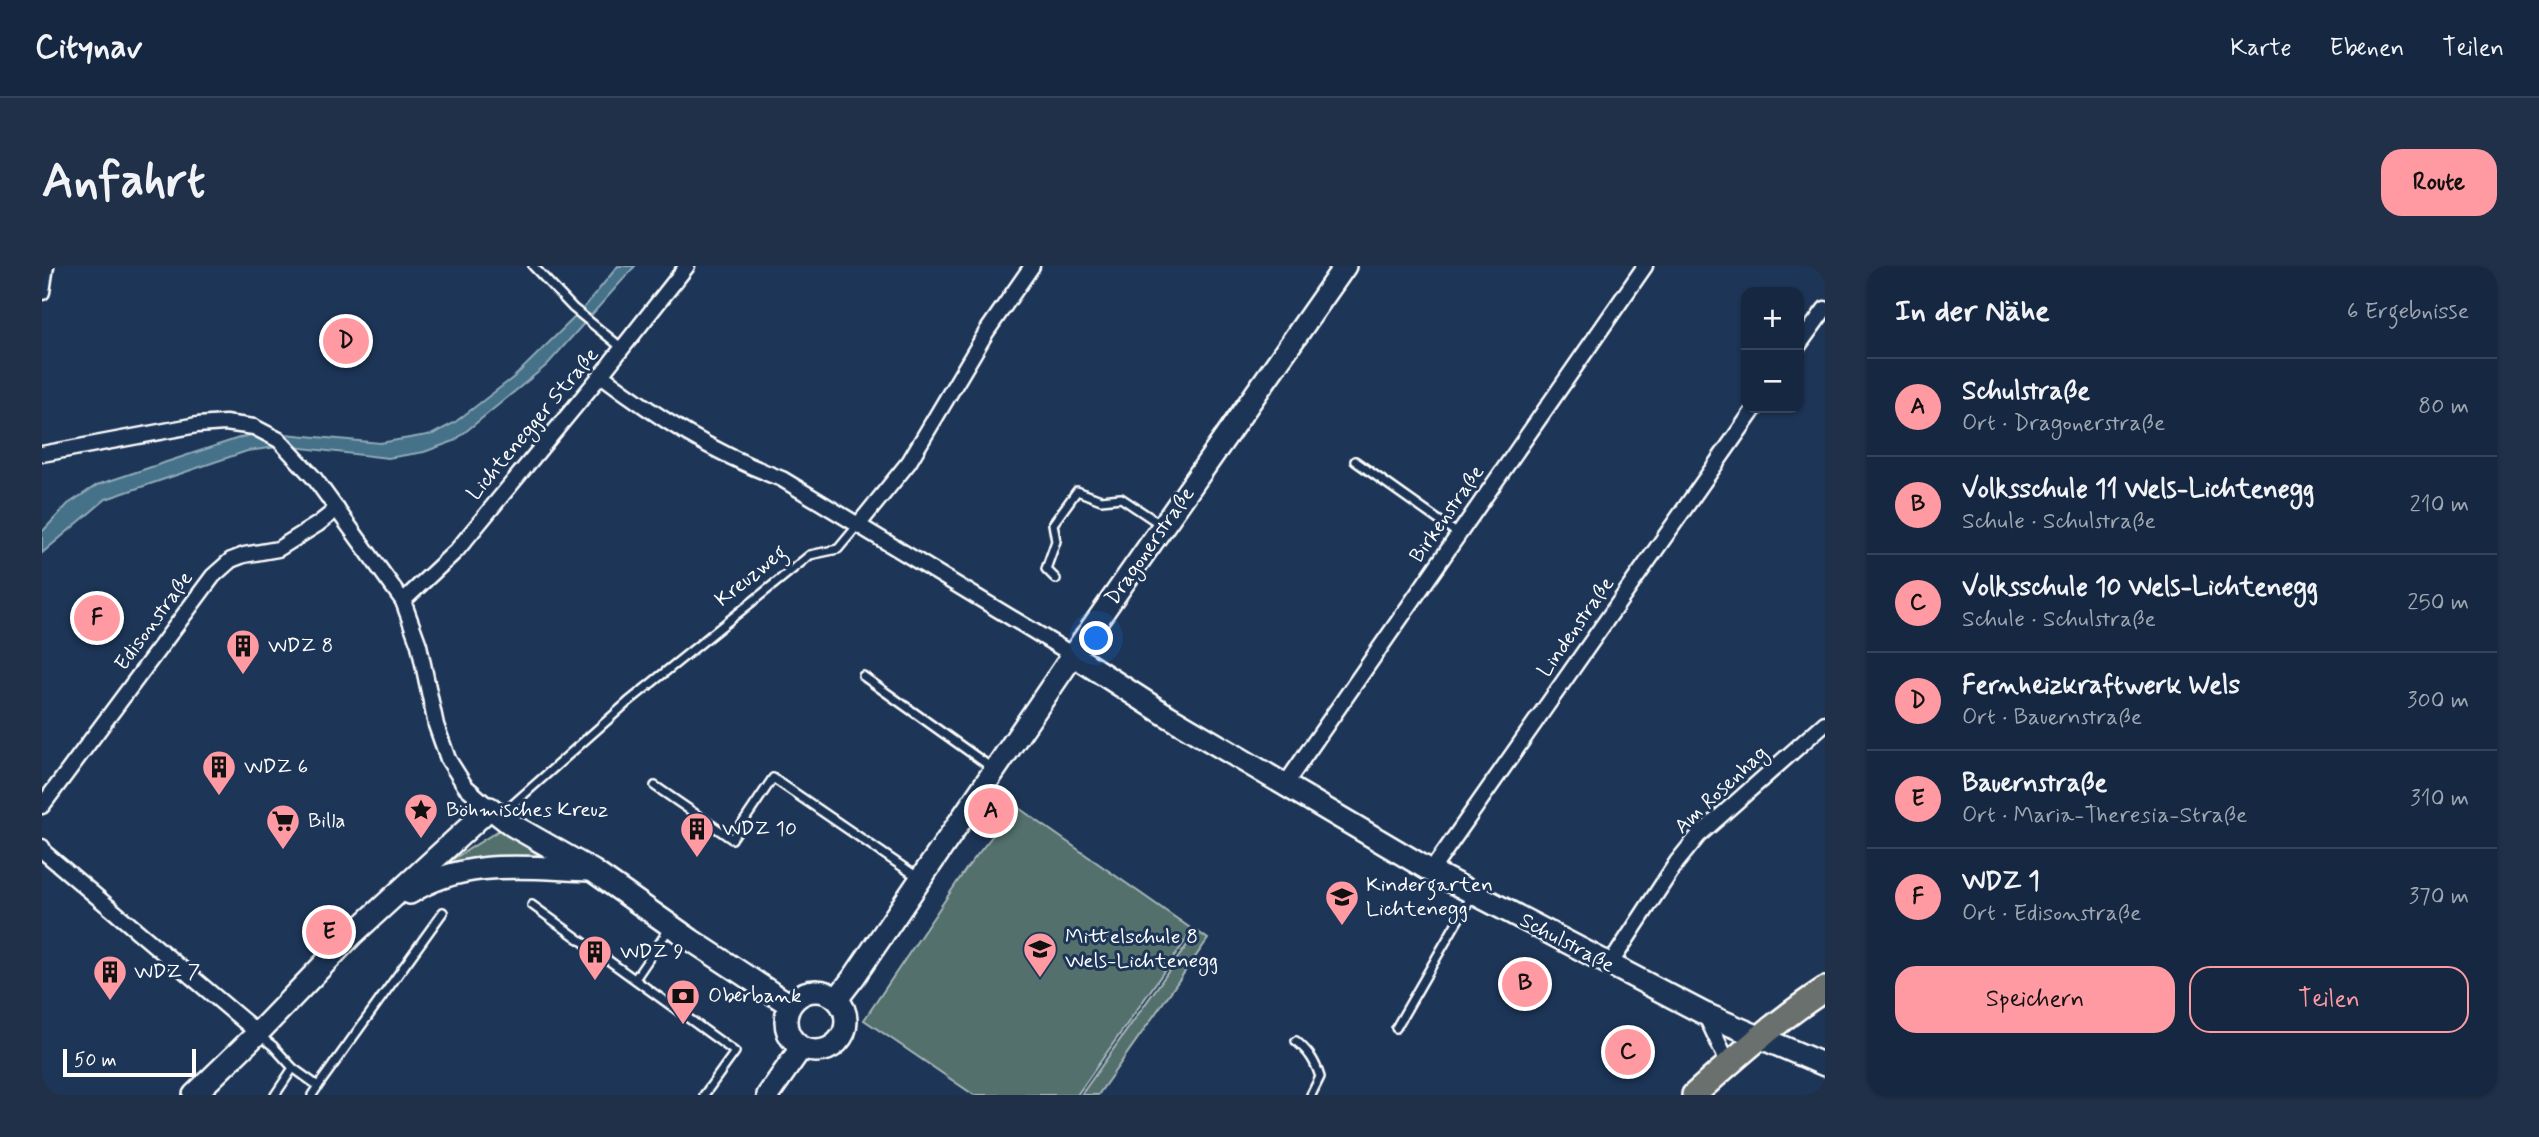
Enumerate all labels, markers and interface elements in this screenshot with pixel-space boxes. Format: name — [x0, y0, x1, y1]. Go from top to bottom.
text: Citynav — [35, 26, 142, 70]
text: Karte — [2230, 33, 2292, 64]
text: Ebenen — [2330, 33, 2404, 64]
text: Teilen — [2442, 33, 2504, 64]
button: Route — [2381, 149, 2497, 216]
text: Anfahrt — [42, 150, 205, 215]
map controls — [1741, 287, 1804, 413]
button: + — [1741, 287, 1804, 350]
text: In der Nähe — [1895, 292, 2050, 331]
text: 6 Ergebnisse — [2347, 297, 2469, 327]
pin: D — [323, 315, 369, 367]
street label: Lichtenegger Straße — [461, 342, 606, 507]
button: − — [1741, 350, 1804, 413]
text: Schulstraße — [1962, 375, 2090, 409]
text: A — [1910, 392, 1926, 422]
text: 80 m — [2418, 392, 2469, 422]
text: Ort · Dragonerstraße — [1962, 409, 2165, 439]
street label: Birkenstraße — [1403, 460, 1491, 568]
text: Volksschule 11 Wels-Lichtenegg — [1962, 473, 2314, 507]
street label: Dragonerstraße — [1099, 481, 1202, 611]
text: B — [1911, 490, 1925, 520]
text: 210 m — [2409, 490, 2469, 520]
text: Schule · Schulstraße — [1962, 507, 2156, 537]
street label: Kreuzweg — [709, 538, 794, 615]
street label: Edisonstraße — [108, 566, 200, 676]
street label: Lindenstraße — [1531, 571, 1621, 683]
text: Volksschule 10 Wels-Lichtenegg — [1962, 571, 2318, 605]
text: C — [1910, 588, 1926, 618]
text: 250 m — [2407, 588, 2469, 618]
pin: F — [74, 592, 120, 644]
text: Schule · Schulstraße — [1962, 605, 2156, 635]
your location — [1079, 621, 1113, 655]
building icon: WDZ 8 — [224, 627, 262, 676]
place label: WDZ 8 — [268, 632, 333, 660]
text: Fernheizkraftwerk Wels — [1962, 669, 2240, 703]
text: D — [1910, 686, 1926, 716]
text: 300 m — [2407, 686, 2469, 716]
text: Ort · Bauernstraße — [1962, 703, 2142, 733]
street label: Am Rosenhag — [1668, 740, 1774, 841]
building icon: WDZ 6 — [200, 748, 238, 797]
place label: WDZ 6 — [244, 753, 308, 781]
text: Bauernstraße — [1962, 767, 2107, 801]
text: E — [1911, 784, 1925, 814]
text: 310 m — [2410, 784, 2469, 814]
pin: A — [968, 785, 1014, 837]
place icon: Böhmisches Kreuz — [402, 791, 440, 840]
place label: Böhmisches Kreuz — [446, 796, 608, 824]
text: Ort · Maria-Theresia-Straße — [1962, 801, 2247, 831]
supermarket icon: Billa — [264, 802, 302, 851]
place label: Billa — [308, 807, 346, 835]
building icon: WDZ 10 — [678, 810, 716, 859]
place label: WDZ 10 — [722, 815, 797, 843]
text: WDZ 1 — [1962, 865, 2040, 899]
place label: Kindergarten Lichtenegg — [1366, 871, 1493, 924]
school or university icon: Kindergarten Lichtenegg — [1323, 878, 1361, 927]
text: F — [1912, 882, 1924, 912]
text: 370 m — [2409, 882, 2469, 912]
text: Ort · Edisonstraße — [1962, 899, 2141, 929]
pin: E — [306, 906, 352, 958]
street label: Schulstraße — [1515, 906, 1619, 980]
place label: Mittelschule 8 Wels-Lichtenegg — [1065, 923, 1218, 976]
school or university icon: Mittelschule 8 Wels-Lichtenegg — [1021, 930, 1059, 979]
building icon: WDZ 9 — [576, 933, 614, 982]
place label: WDZ 9 — [620, 938, 684, 966]
building icon: WDZ 7 — [91, 953, 129, 1002]
place label: WDZ 7 — [134, 958, 201, 986]
pin: B — [1502, 958, 1548, 1010]
button: Speichern — [1895, 966, 2175, 1033]
button: Teilen — [2189, 966, 2469, 1033]
bank icon: Oberbank — [664, 977, 702, 1026]
place label: Oberbank — [708, 982, 802, 1010]
pin: C — [1605, 1026, 1651, 1078]
scale bar — [63, 1046, 196, 1078]
text: 50 m — [74, 1048, 117, 1073]

